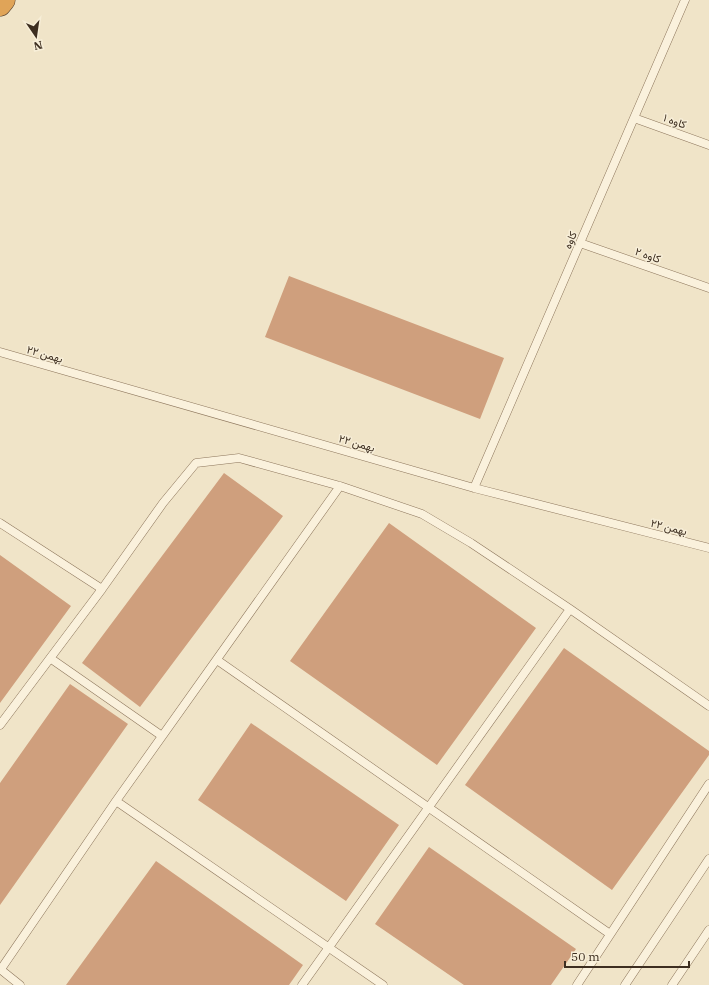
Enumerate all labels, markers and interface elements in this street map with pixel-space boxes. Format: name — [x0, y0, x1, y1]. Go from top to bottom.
north arrow — [16, 16, 56, 56]
text: N — [32, 38, 44, 54]
street label: کاوه ۱ — [662, 110, 689, 132]
street label: کاوه — [560, 229, 580, 251]
street label: کاوه ۲ — [633, 244, 663, 266]
street label: ۲۲ بهمن — [25, 342, 65, 366]
street label: ۲۲ بهمن — [337, 431, 377, 455]
street label: ۲۲ بهمن — [649, 516, 689, 538]
scale bar — [565, 943, 689, 969]
text: 50 m — [571, 949, 600, 964]

